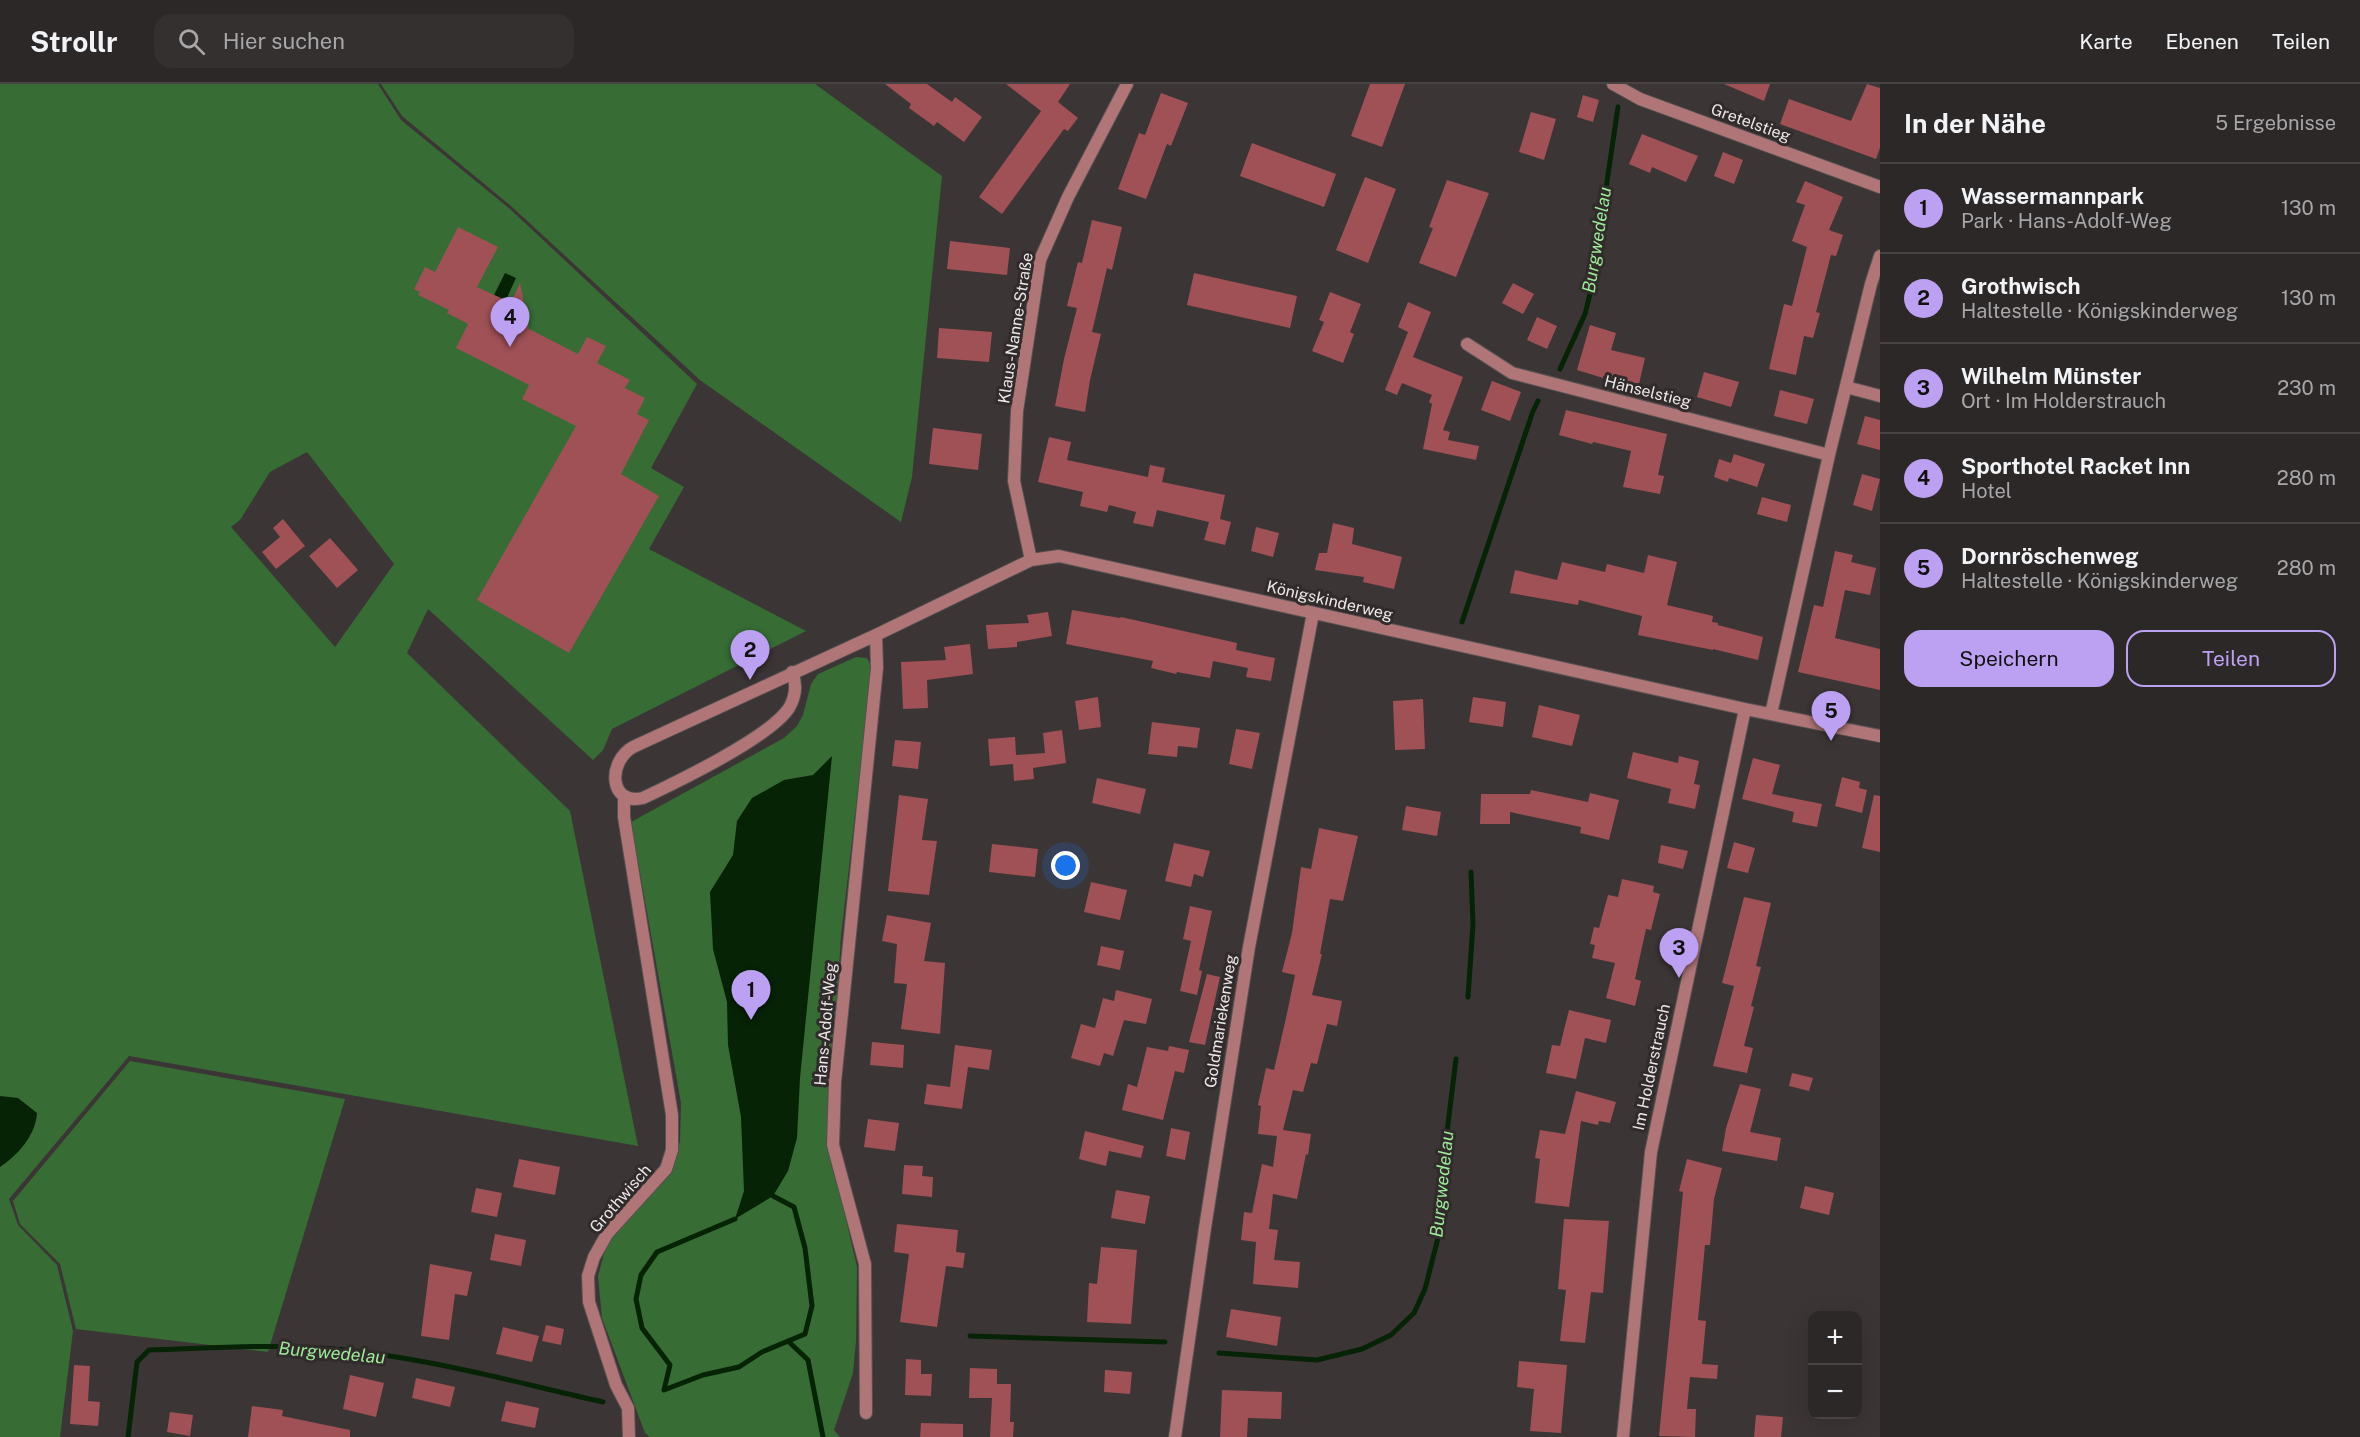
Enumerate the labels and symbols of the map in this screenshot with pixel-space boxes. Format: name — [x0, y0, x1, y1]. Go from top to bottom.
street label: Gretelstieg — [1708, 99, 1793, 146]
water label: Burgwedelau — [1578, 185, 1615, 294]
street label: Klaus-Nanne-Straße — [994, 251, 1037, 405]
pin: 4 — [490, 298, 530, 347]
street label: Hänselstieg — [1602, 371, 1693, 411]
street label: Königskinderweg — [1265, 577, 1395, 624]
pin: 2 — [730, 630, 770, 680]
pin: 5 — [1812, 692, 1850, 741]
your location — [1051, 851, 1080, 880]
pin: 3 — [1660, 928, 1698, 978]
street label: Goldmariekenweg — [1201, 953, 1240, 1089]
street label: Hans-Adolf-Weg — [811, 962, 840, 1086]
pin: 1 — [732, 970, 771, 1020]
street label: Im Holderstrauch — [1629, 1002, 1674, 1132]
water label: Burgwedelau — [1425, 1130, 1458, 1238]
street label: Grothwisch — [586, 1160, 655, 1236]
water label: Burgwedelau — [278, 1337, 386, 1368]

